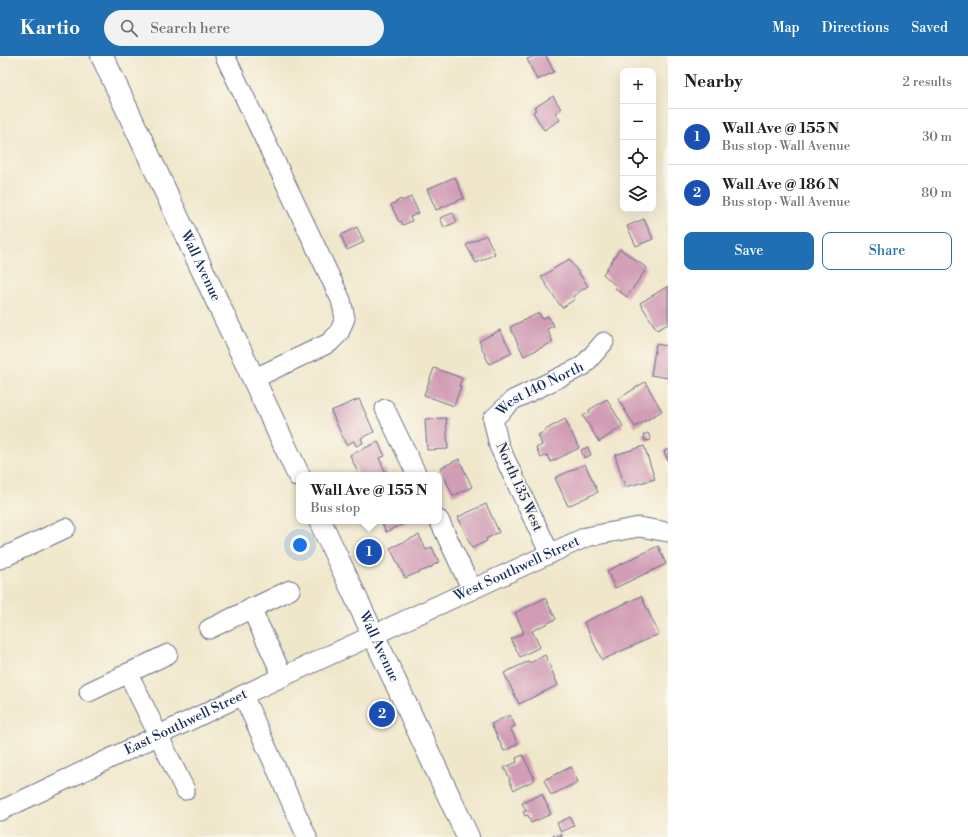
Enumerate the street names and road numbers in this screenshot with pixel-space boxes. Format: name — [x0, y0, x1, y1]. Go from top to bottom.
street label: Wall Avenue — [176, 227, 225, 304]
street label: West 140 North — [492, 358, 588, 420]
street label: North 135 West — [491, 440, 547, 534]
street label: West Southwell Street — [451, 532, 583, 606]
street label: Wall Avenue — [354, 608, 403, 685]
street label: East Southwell Street — [121, 685, 250, 759]

